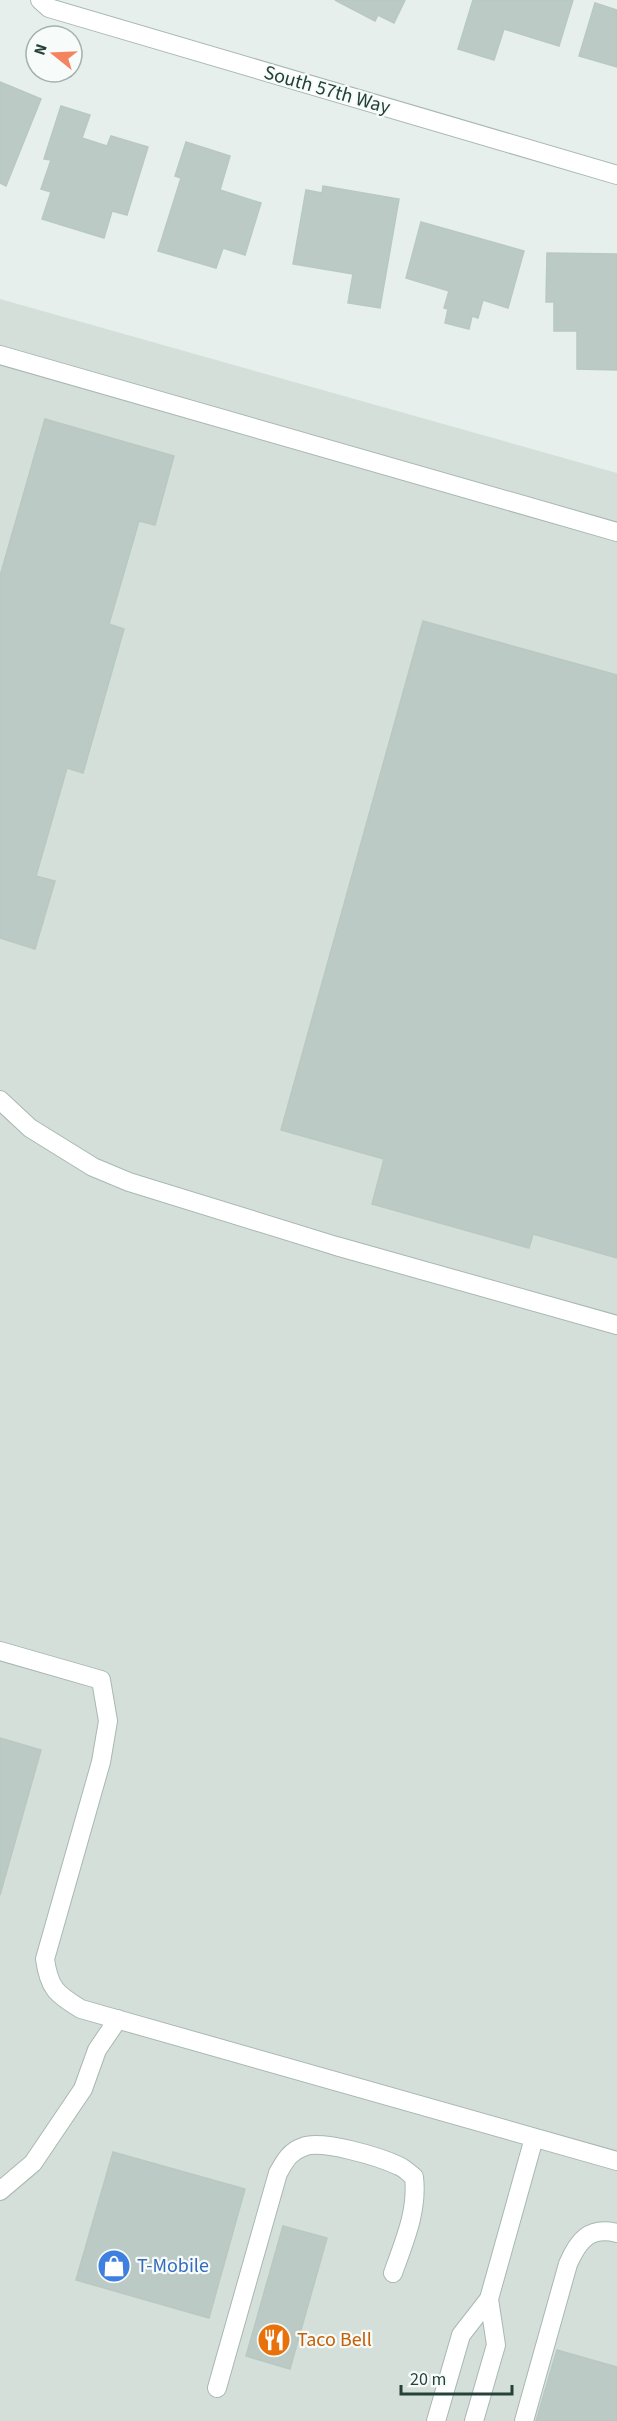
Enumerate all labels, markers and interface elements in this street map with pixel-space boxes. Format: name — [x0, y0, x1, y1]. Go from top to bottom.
north arrow — [24, 24, 84, 84]
text: N — [29, 41, 53, 58]
street label: South 57th Way — [260, 59, 394, 122]
shop icon: T-Mobile — [96, 2248, 132, 2284]
place label: T-Mobile — [137, 2252, 209, 2280]
restaurant icon: Taco Bell — [256, 2322, 292, 2358]
place label: Taco Bell — [297, 2326, 372, 2354]
scale bar — [401, 2358, 512, 2396]
text: 20 m — [410, 2367, 446, 2392]

